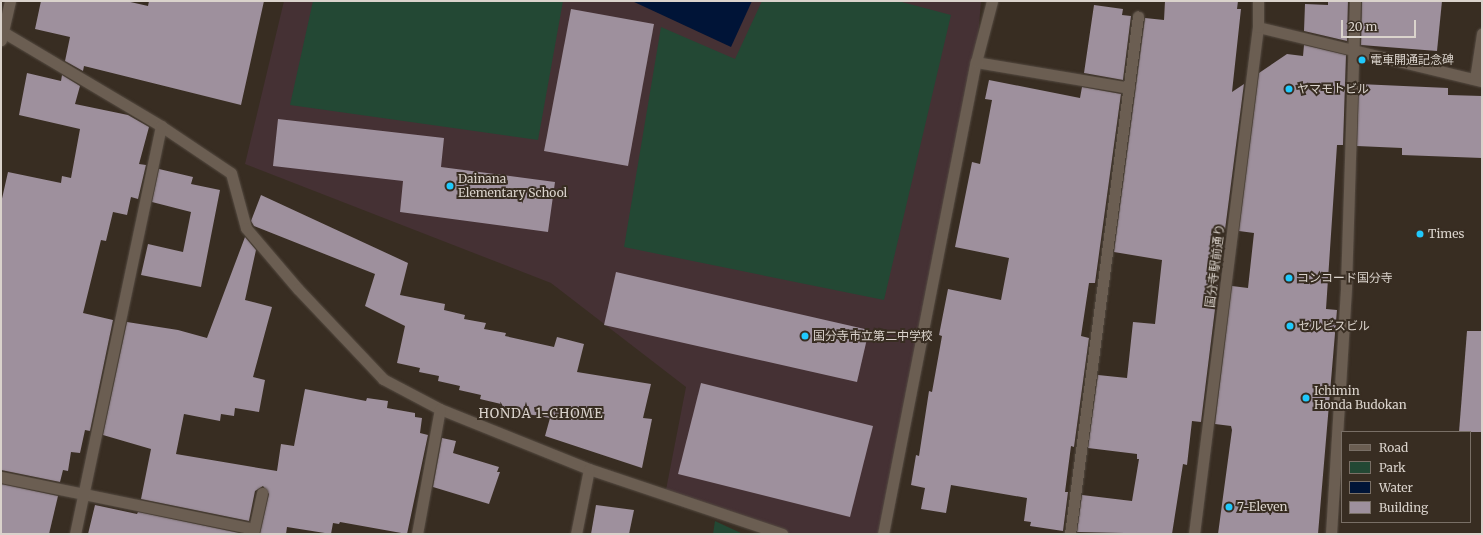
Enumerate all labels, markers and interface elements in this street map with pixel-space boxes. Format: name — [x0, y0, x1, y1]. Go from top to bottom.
scale bar — [1343, 12, 1418, 38]
text: 20 m — [1348, 19, 1377, 34]
place label: 電車開通記念碑 — [1370, 53, 1454, 67]
marker: 電車開通記念碑 — [1357, 55, 1367, 65]
place label: ヤマモトビル — [1297, 82, 1369, 96]
marker: ヤマモトビル — [1284, 84, 1294, 94]
place label: Dainana Elementary School — [458, 172, 567, 200]
marker: Dainana Elementary School — [445, 181, 455, 191]
street label: 国分寺駅前通り — [1203, 223, 1227, 309]
place label: Times — [1428, 227, 1464, 241]
marker: Times — [1415, 229, 1425, 239]
place label: コンコード国分寺 — [1297, 271, 1393, 285]
marker: コンコード国分寺 — [1284, 273, 1294, 283]
place label: セルビスビル — [1298, 319, 1370, 333]
marker: セルビスビル — [1285, 321, 1295, 331]
place label: 国分寺市立第二中学校 — [813, 329, 933, 343]
marker: 国分寺市立第二中学校 — [800, 331, 810, 341]
place label: Ichimin Honda Budokan — [1314, 384, 1407, 412]
marker: Ichimin Honda Budokan — [1301, 393, 1311, 403]
district label: HONDA 1-CHOME — [479, 406, 603, 422]
legend — [1341, 431, 1471, 523]
text: Road — [1379, 440, 1408, 455]
text: Park — [1379, 460, 1406, 475]
text: Water — [1379, 480, 1413, 495]
place label: 7-Eleven — [1237, 500, 1287, 514]
text: Building — [1379, 500, 1428, 515]
marker: 7-Eleven — [1224, 502, 1234, 512]

